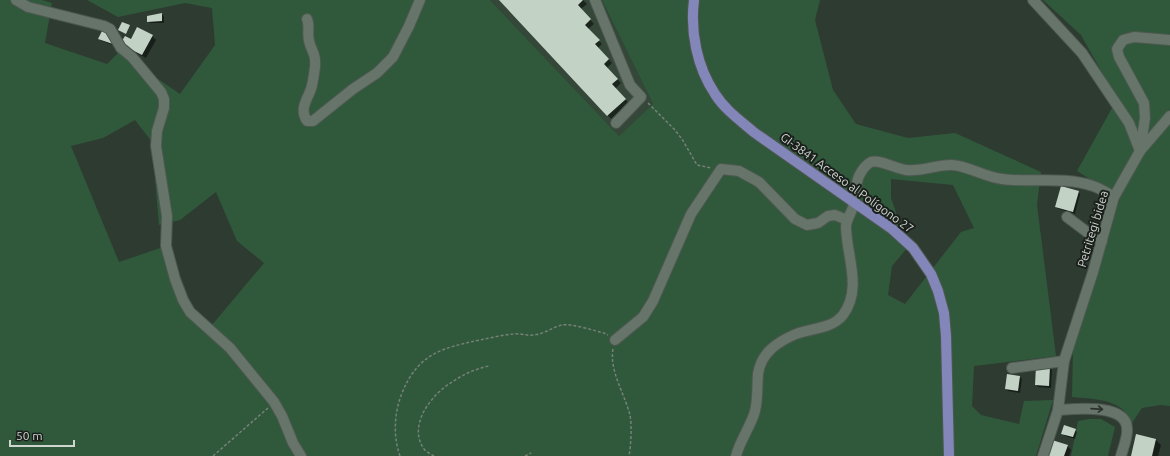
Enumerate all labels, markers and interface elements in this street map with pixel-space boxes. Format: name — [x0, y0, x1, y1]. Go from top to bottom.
street label: GI-3841 Acceso al Polígono 27 — [778, 130, 916, 235]
street label: Petritegi bidea — [1075, 189, 1110, 269]
one-way arrow — [1090, 406, 1103, 413]
scale bar — [10, 422, 74, 448]
text: 50 m — [16, 429, 43, 442]

